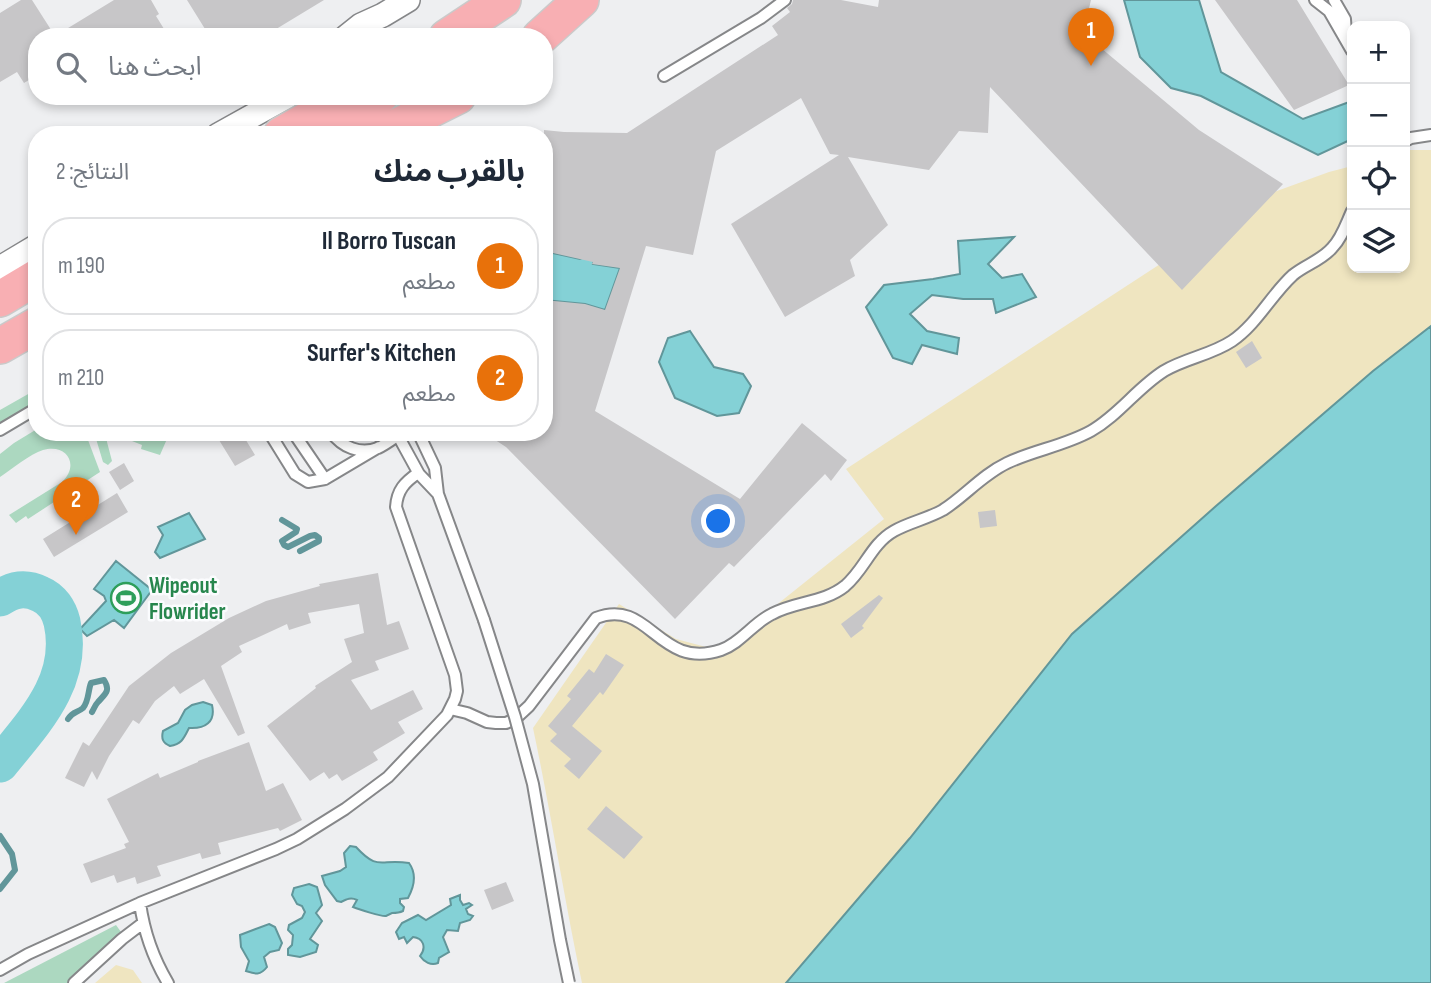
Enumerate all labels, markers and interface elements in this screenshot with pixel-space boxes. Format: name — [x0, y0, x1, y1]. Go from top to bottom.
pin: 1 — [1068, 8, 1114, 66]
map controls — [1347, 21, 1410, 273]
button: + — [1347, 21, 1410, 84]
search box — [28, 28, 553, 105]
icon: search — [52, 48, 90, 86]
text: ابحث هنا — [108, 52, 202, 83]
button: − — [1347, 84, 1410, 147]
button: locate — [1347, 147, 1410, 210]
text: بالقرب منك — [374, 154, 525, 190]
text: النتائج: 2 — [56, 158, 129, 186]
button: layers — [1347, 210, 1410, 273]
text: Il Borro Tuscan — [322, 226, 456, 257]
text: 190 m — [58, 252, 105, 280]
text: 1 — [495, 252, 505, 280]
text: مطعم — [403, 268, 456, 296]
text: Surfer's Kitchen — [307, 338, 456, 369]
text: 210 m — [58, 364, 104, 392]
text: 2 — [495, 364, 505, 392]
text: مطعم — [403, 380, 456, 408]
pin: 2 — [53, 477, 99, 535]
your location — [701, 504, 735, 538]
place label: Wipeout Flowrider — [149, 572, 226, 626]
sports icon: Wipeout Flowrider — [109, 581, 143, 615]

